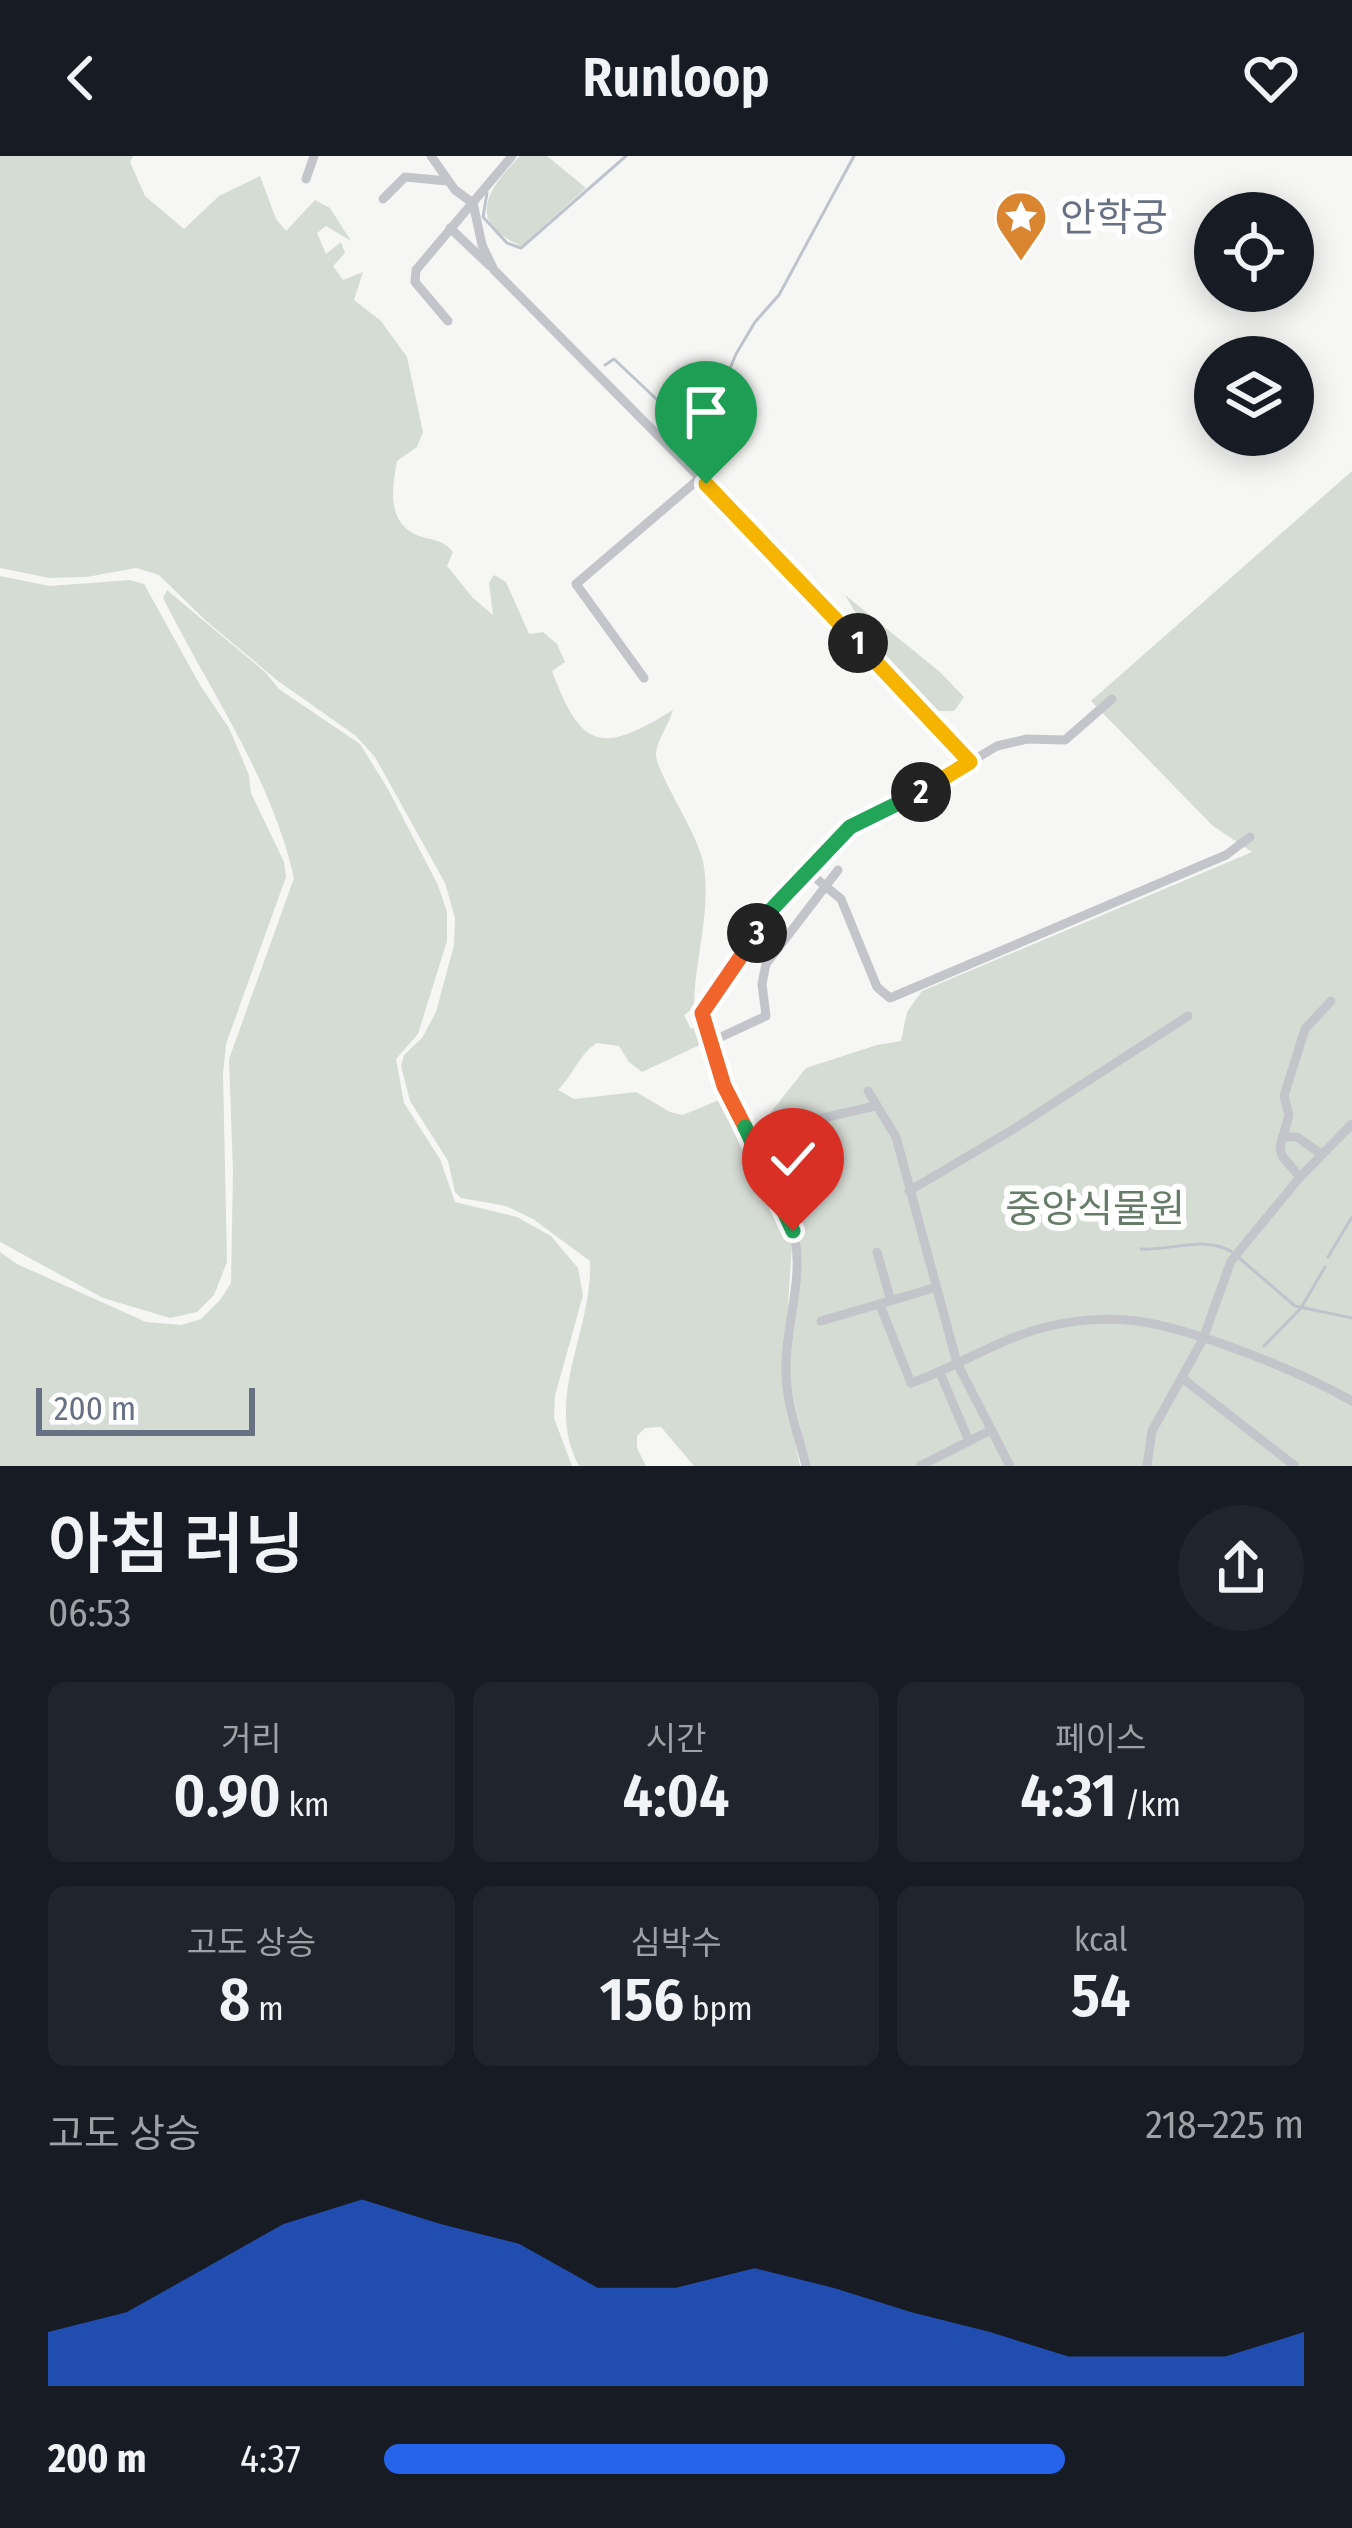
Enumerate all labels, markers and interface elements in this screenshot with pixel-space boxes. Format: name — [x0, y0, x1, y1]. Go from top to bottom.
icon: back — [48, 45, 114, 111]
icon: heart — [1238, 45, 1304, 111]
text: Runloop — [582, 46, 770, 110]
place icon: 안학궁 — [993, 189, 1049, 263]
map controls — [1194, 192, 1314, 456]
button: locate — [1194, 192, 1314, 312]
place label: 안학궁 — [1060, 195, 1168, 241]
button: layers — [1194, 336, 1314, 456]
pin — [655, 361, 757, 484]
icon: arrive — [673, 379, 739, 445]
pin: 1 — [828, 613, 888, 673]
text: 1 — [851, 623, 865, 663]
pin: 2 — [891, 762, 951, 822]
text: 2 — [913, 772, 929, 812]
pin: 3 — [727, 903, 787, 963]
text: 3 — [749, 913, 765, 953]
pin — [742, 1108, 844, 1231]
icon: check — [760, 1126, 826, 1192]
park label: 중앙식물원 — [1005, 1186, 1185, 1232]
scale bar — [36, 1382, 255, 1435]
text: 200 m — [54, 1389, 136, 1429]
text: 아침 러닝 — [48, 1505, 305, 1584]
button: share — [1178, 1505, 1304, 1631]
text: 06:53 — [48, 1590, 131, 1636]
text: 거리 — [221, 1719, 282, 1759]
text: 시간 — [646, 1719, 706, 1759]
text: 페이스 — [1055, 1719, 1146, 1759]
text: 0.90 — [173, 1760, 281, 1832]
text: 4:04 — [623, 1760, 729, 1832]
text: 4:31 — [1020, 1760, 1117, 1832]
text: km — [281, 1785, 329, 1825]
text: /km — [1117, 1785, 1181, 1825]
text: kcal — [1074, 1920, 1127, 1960]
text: 고도 상승 — [187, 1923, 316, 1963]
text: 심박수 — [630, 1923, 722, 1963]
text: 54 — [1071, 1960, 1130, 2032]
text: 8 — [219, 1964, 250, 2036]
text: 156 — [599, 1964, 684, 2036]
text: m — [250, 1989, 284, 2029]
text: bpm — [684, 1989, 753, 2029]
text: 218–225 m — [1145, 2102, 1304, 2148]
text: 고도 상승 — [48, 2111, 201, 2157]
text: 200 m — [48, 2436, 147, 2482]
text: 4:37 — [240, 2436, 301, 2482]

